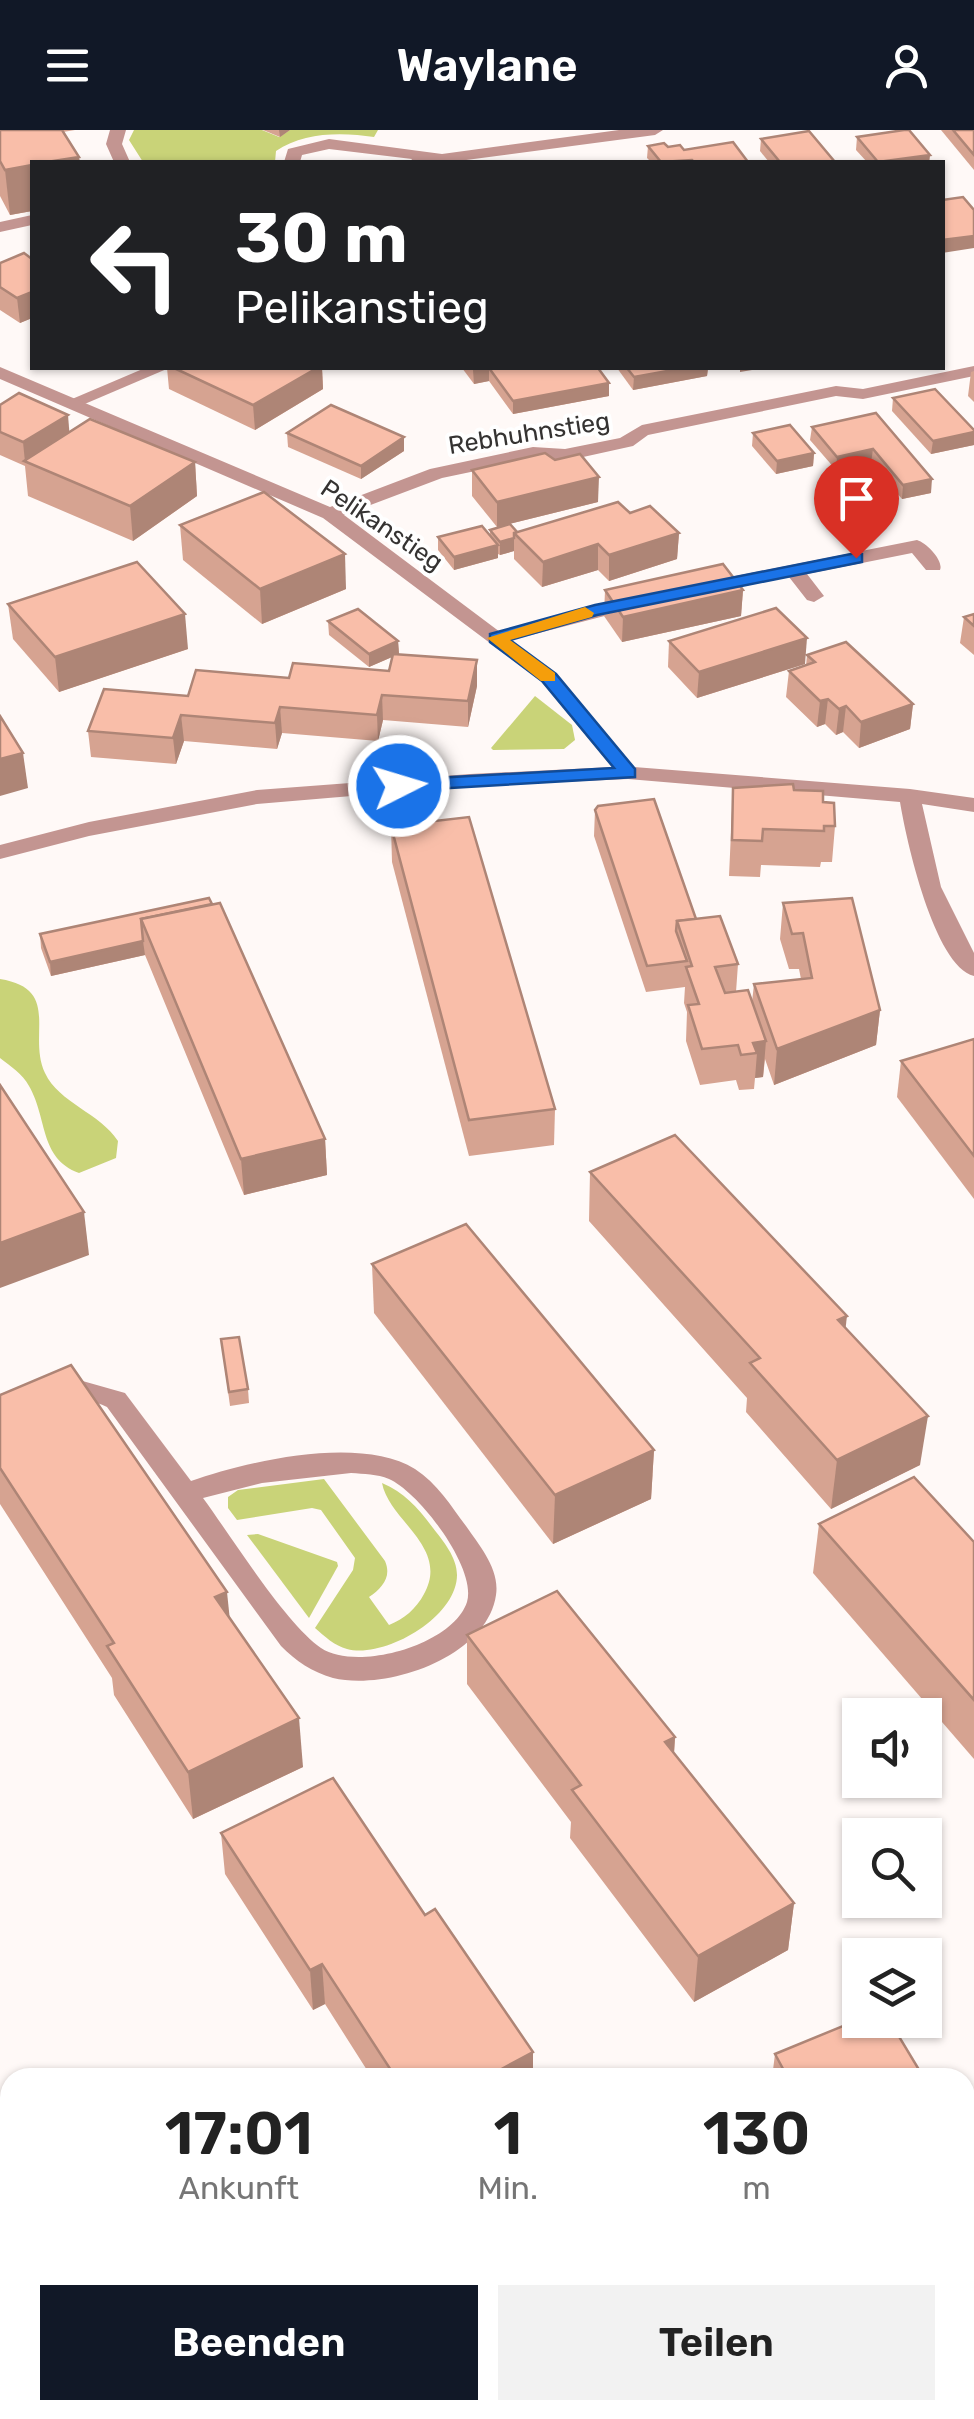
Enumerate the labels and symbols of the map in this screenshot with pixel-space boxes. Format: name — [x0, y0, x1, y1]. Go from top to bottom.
street label: Rebhuhnstieg — [446, 406, 612, 460]
pin — [814, 456, 899, 559]
street label: Pelikanstieg — [315, 474, 449, 576]
position arrow — [347, 734, 451, 838]

